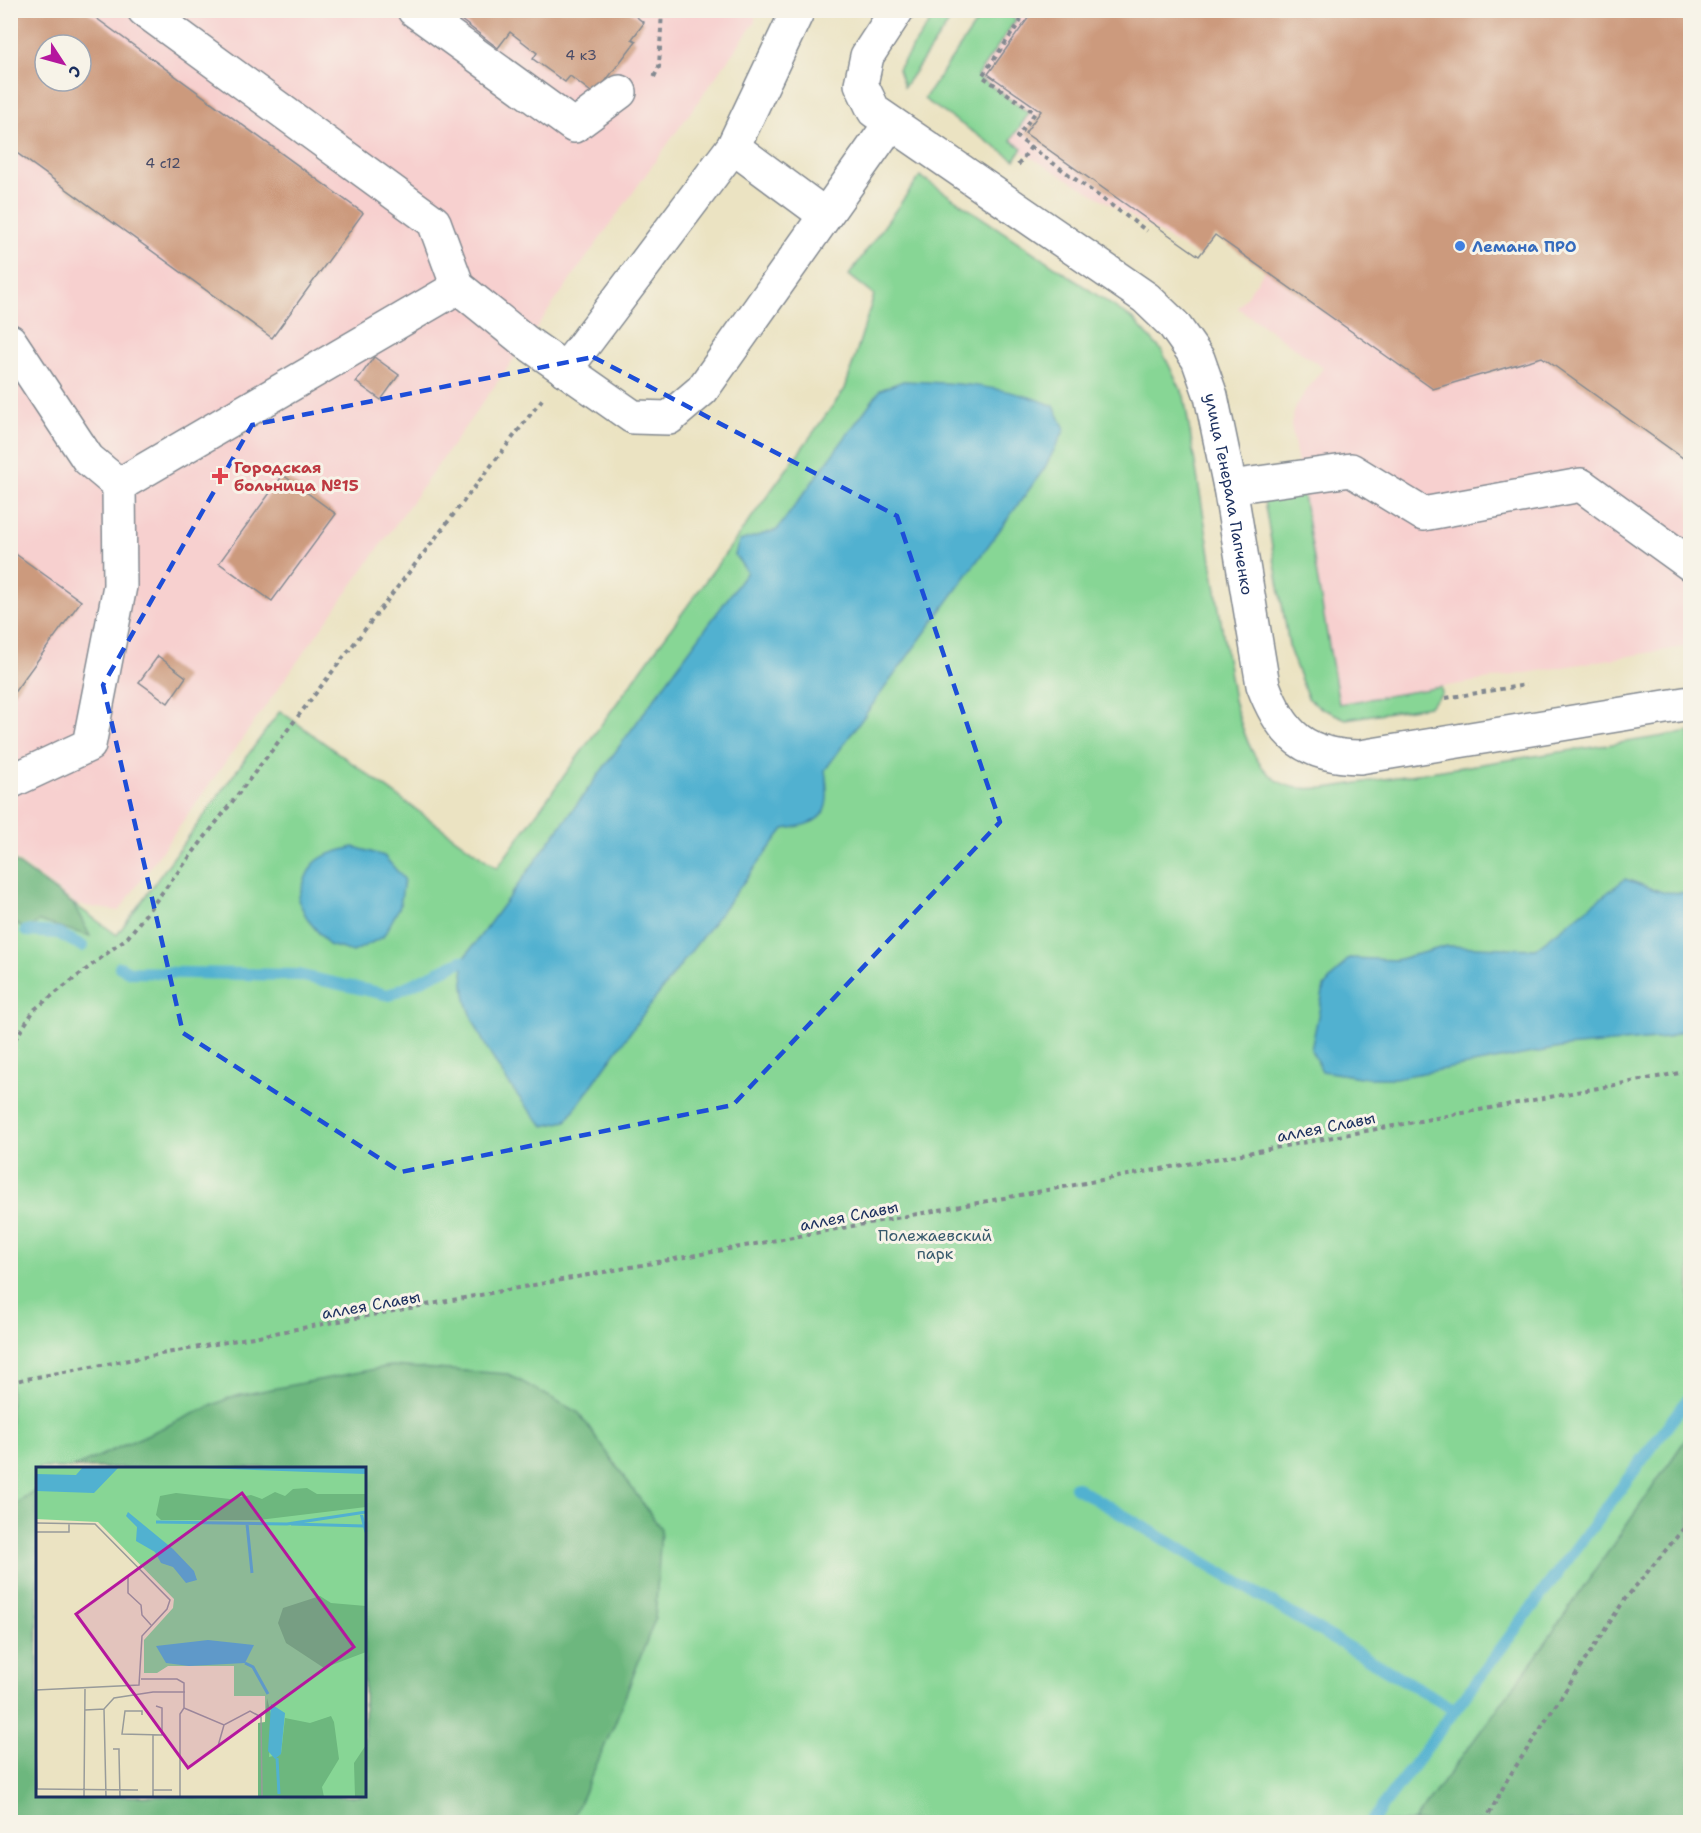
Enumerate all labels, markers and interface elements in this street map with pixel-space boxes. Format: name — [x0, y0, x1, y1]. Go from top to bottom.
north arrow — [33, 33, 93, 93]
house number: 4 к3 — [565, 46, 597, 64]
text: С — [63, 61, 86, 82]
house number: 4 с12 — [145, 154, 181, 172]
place label: Лемана ПРО — [1472, 236, 1577, 257]
marker: Лемана ПРО — [1453, 239, 1467, 253]
street label: улица Генерала Папченко — [1200, 391, 1258, 597]
place label: Городская больница №15 — [234, 457, 359, 496]
marker: Городская больница №15 — [211, 467, 229, 485]
street label: аллея Славы — [1275, 1107, 1377, 1147]
street label: аллея Славы — [798, 1196, 900, 1236]
park label: Полежаевский парк — [878, 1225, 992, 1264]
street label: аллея Славы — [320, 1286, 422, 1324]
inset map — [36, 1467, 366, 1797]

